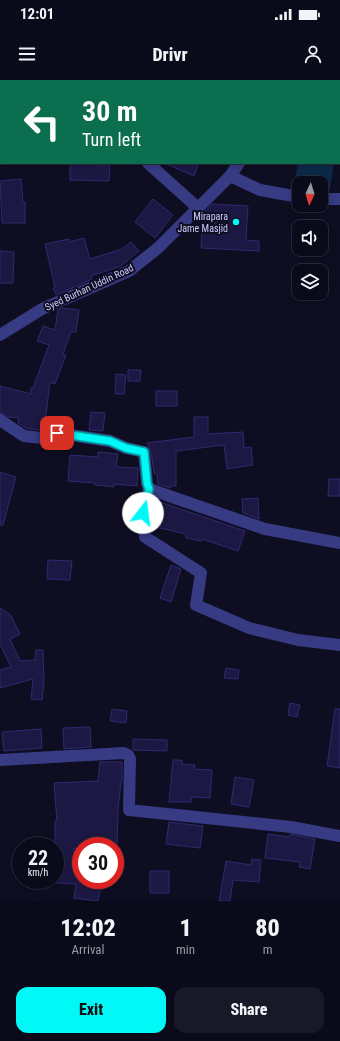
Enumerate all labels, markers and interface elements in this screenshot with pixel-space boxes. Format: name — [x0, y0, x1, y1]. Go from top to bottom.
text: 12:01 — [20, 5, 54, 23]
icon: menu — [16, 43, 38, 65]
icon: person — [302, 43, 324, 65]
text: Drivr — [152, 44, 188, 65]
text: 30 m — [82, 95, 138, 128]
icon: left — [16, 96, 68, 148]
text: Turn left — [82, 129, 141, 150]
north arrow — [292, 176, 328, 212]
map controls — [292, 176, 328, 300]
place label: Mirapara Jame Masjid — [177, 211, 228, 234]
marker: Mirapara Jame Masjid — [231, 217, 241, 227]
button: sound — [292, 220, 328, 256]
street label: Syed Burhan Uddin Road — [43, 262, 135, 313]
button: layers — [292, 264, 328, 300]
pin — [40, 416, 74, 450]
icon: arrive — [46, 422, 68, 444]
position arrow — [122, 492, 164, 534]
speed limit sign: 30 — [72, 837, 124, 889]
text: 22 — [28, 846, 48, 870]
text: km/h — [28, 867, 48, 878]
text: 12:02 — [60, 914, 116, 942]
text: 1 — [179, 914, 192, 942]
text: 80 — [255, 914, 280, 942]
text: Arrival — [71, 942, 105, 957]
text: min — [176, 942, 195, 957]
text: m — [263, 942, 272, 957]
button: Exit — [16, 987, 166, 1033]
button: Share — [174, 987, 324, 1033]

